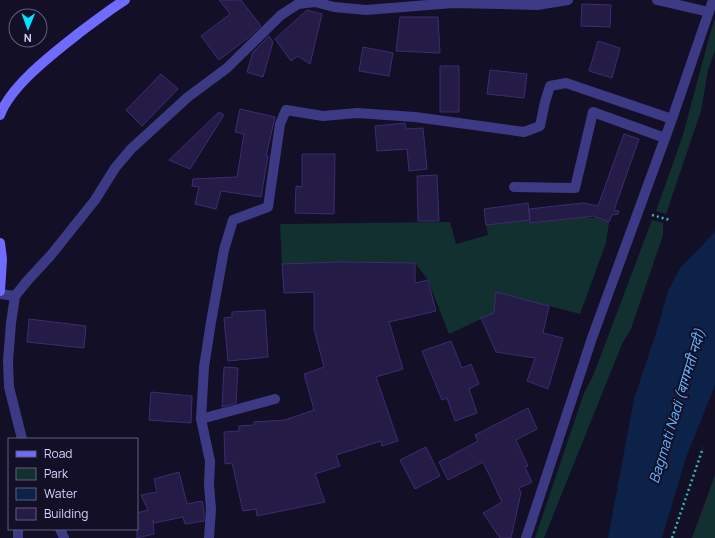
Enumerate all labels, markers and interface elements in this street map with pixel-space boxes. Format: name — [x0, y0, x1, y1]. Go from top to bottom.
north arrow — [8, 8, 48, 48]
text: N — [24, 31, 32, 46]
water label: Bagmati Nadi (बागमती नदी) — [644, 326, 709, 485]
legend — [8, 438, 138, 530]
text: Road — [44, 445, 72, 462]
text: Park — [44, 465, 69, 482]
text: Water — [44, 485, 78, 502]
text: Building — [44, 505, 88, 522]

